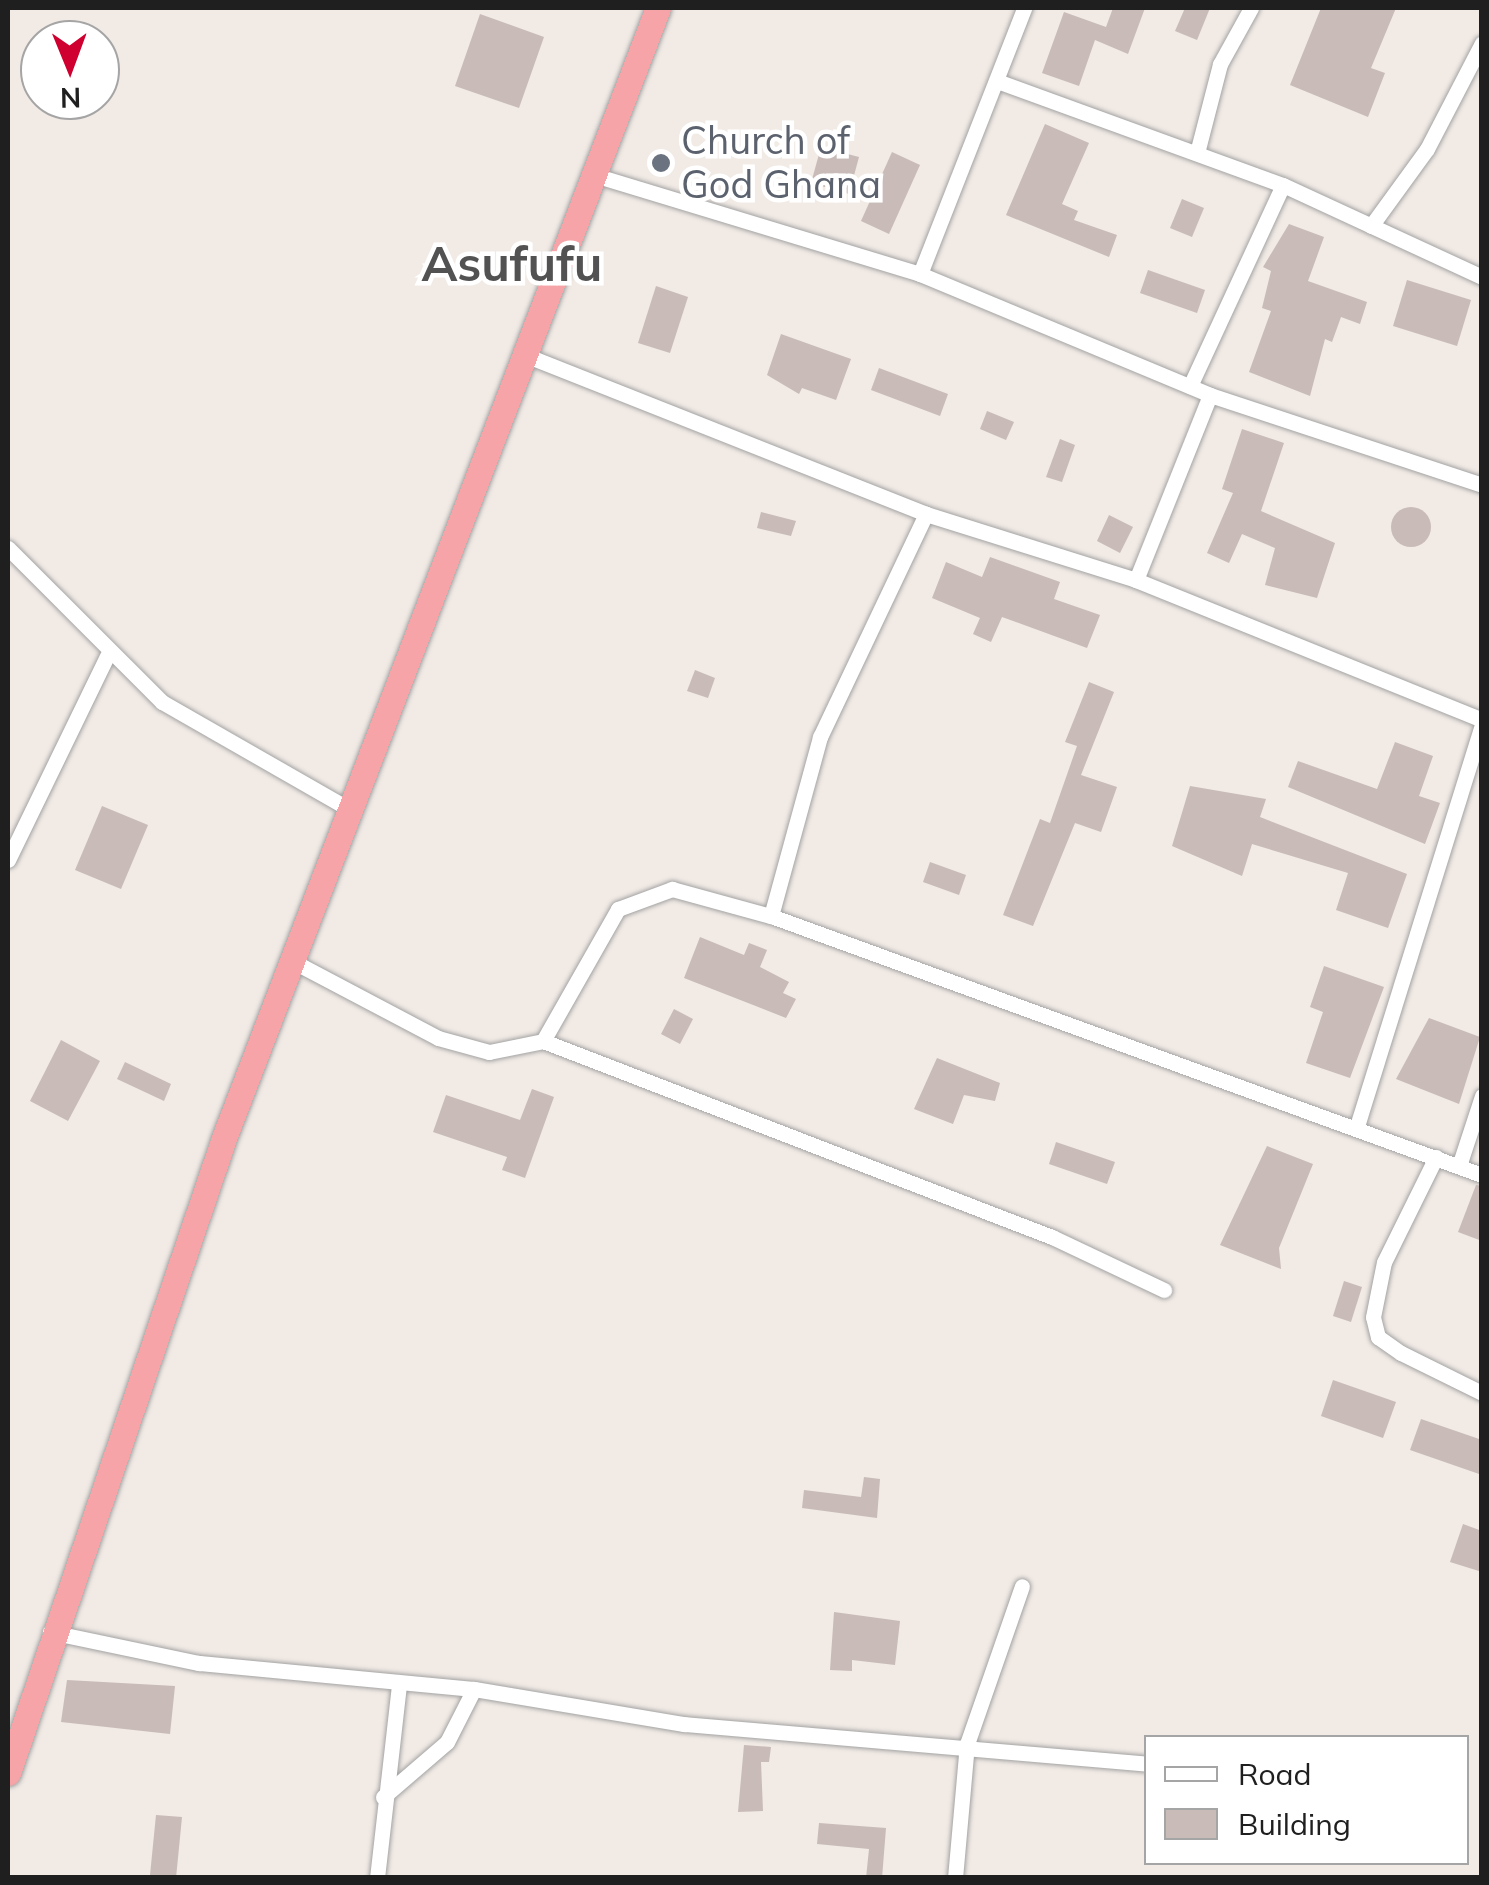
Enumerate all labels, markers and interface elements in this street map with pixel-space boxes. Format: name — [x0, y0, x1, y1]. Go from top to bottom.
north arrow — [20, 20, 120, 120]
text: N — [60, 81, 81, 116]
place label: Church of God Ghana — [681, 118, 881, 208]
marker: Church of God Ghana — [650, 152, 672, 174]
district label: Asufufu — [422, 235, 602, 293]
legend — [1144, 1735, 1469, 1865]
text: Road — [1238, 1755, 1312, 1793]
text: Building — [1238, 1805, 1351, 1843]

